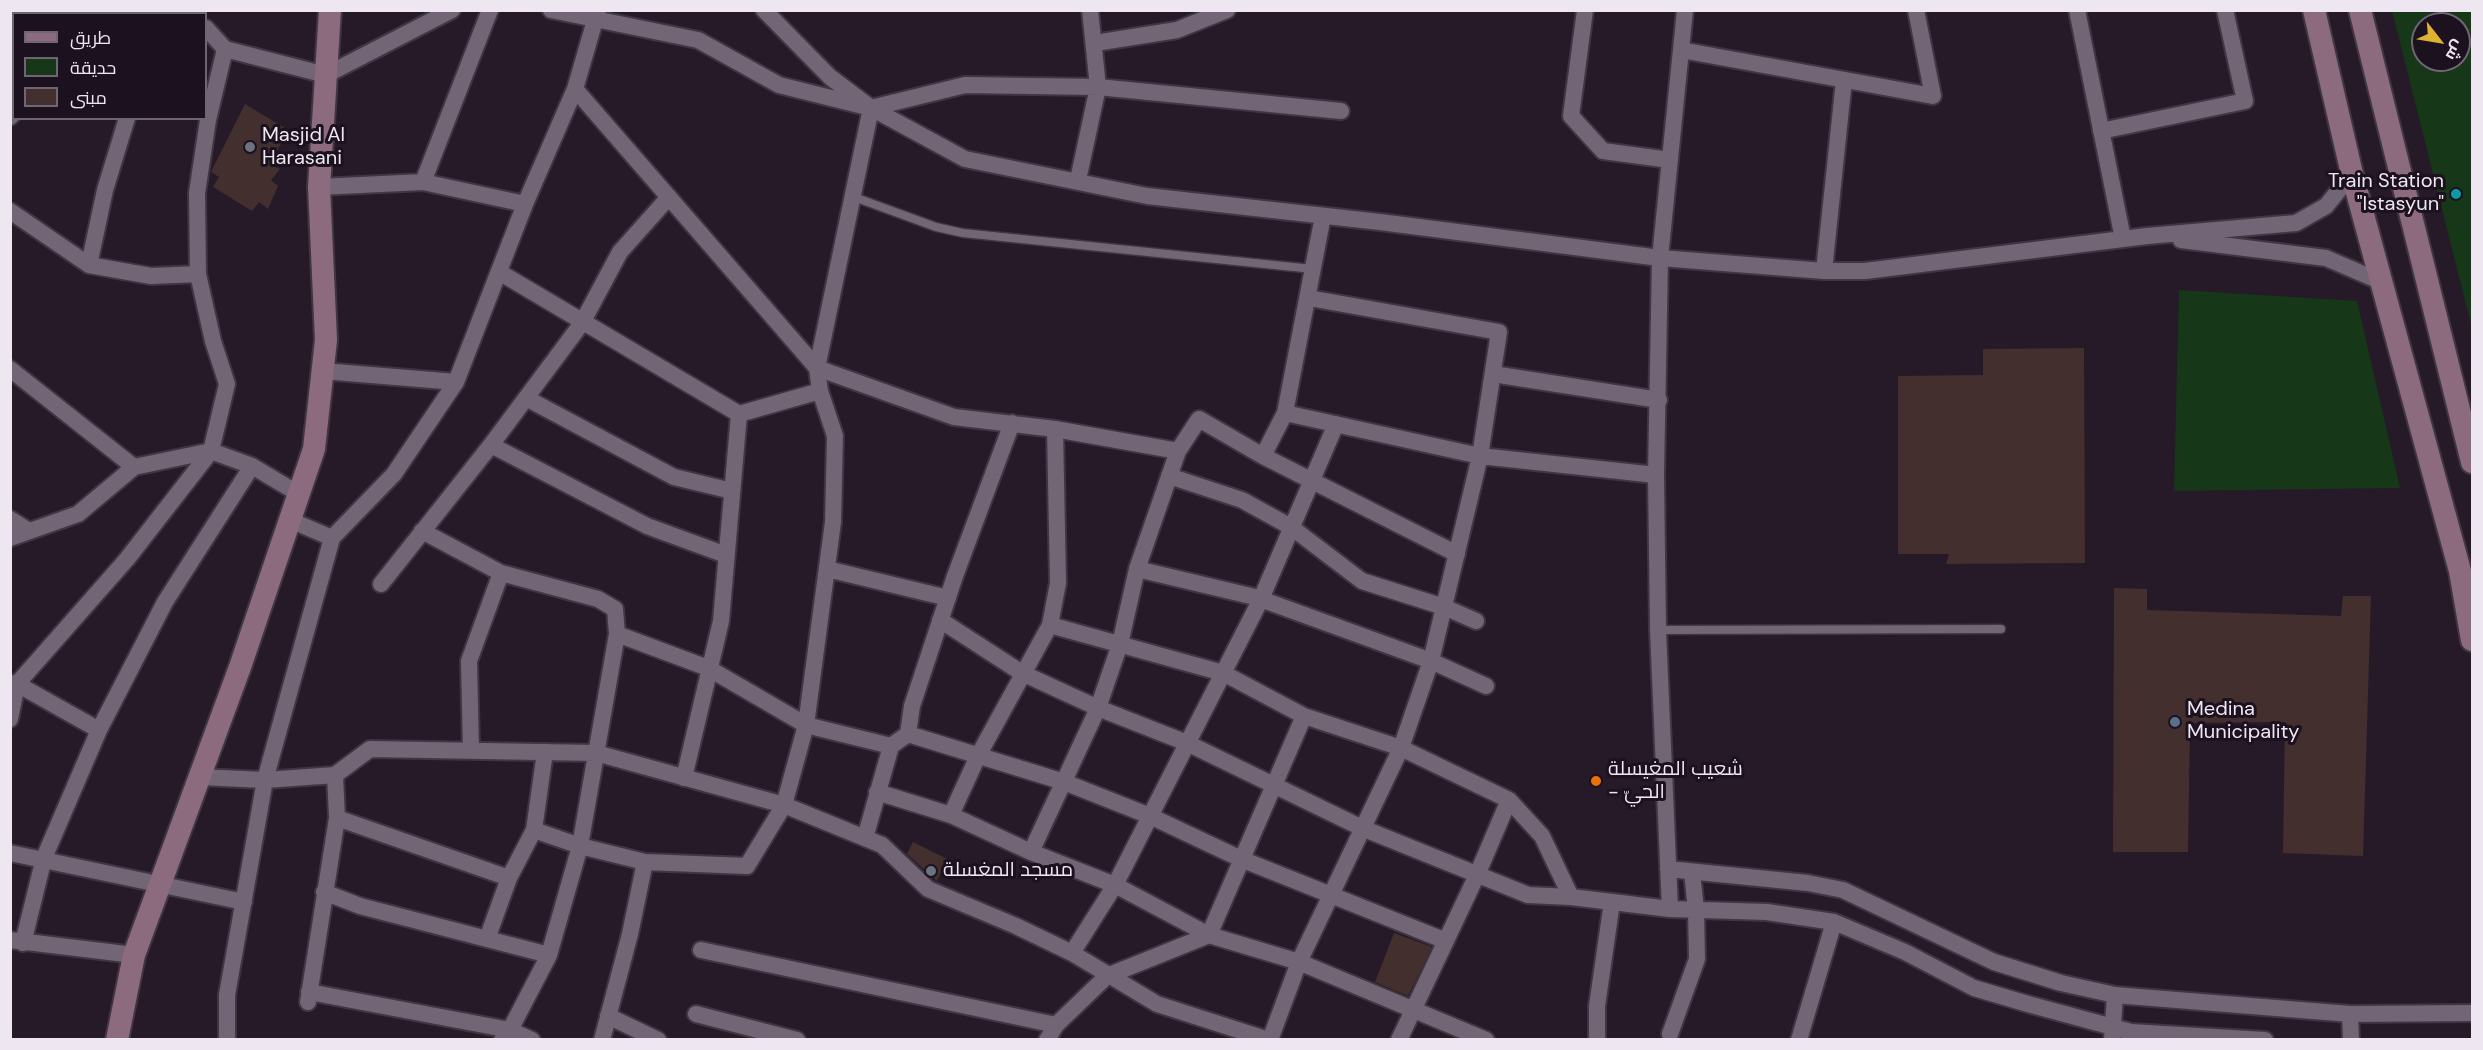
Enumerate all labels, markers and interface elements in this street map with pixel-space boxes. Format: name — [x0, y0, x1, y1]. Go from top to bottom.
legend — [12, 12, 207, 120]
north arrow — [2411, 12, 2471, 72]
text: طريق — [70, 26, 111, 50]
text: ش — [2441, 36, 2469, 65]
text: حديقة — [70, 56, 116, 80]
text: مبنى — [70, 86, 107, 110]
place label: Masjid Al Harasani — [262, 124, 345, 171]
marker: Masjid Al Harasani — [243, 140, 257, 154]
place label: Train Station "Istasyun" — [2328, 170, 2444, 217]
marker: Train Station "Istasyun" — [2449, 187, 2463, 201]
place label: Medina Municipality — [2187, 698, 2299, 745]
marker: Medina Municipality — [2168, 715, 2182, 729]
place label: شعيب المغيسلة - الحيّ — [1608, 758, 1743, 805]
marker: شعيب المغيسلة - الحيّ — [1589, 774, 1603, 788]
place label: مسجد المغسلة — [943, 859, 1073, 883]
marker: مسجد المغسلة — [924, 864, 938, 878]

